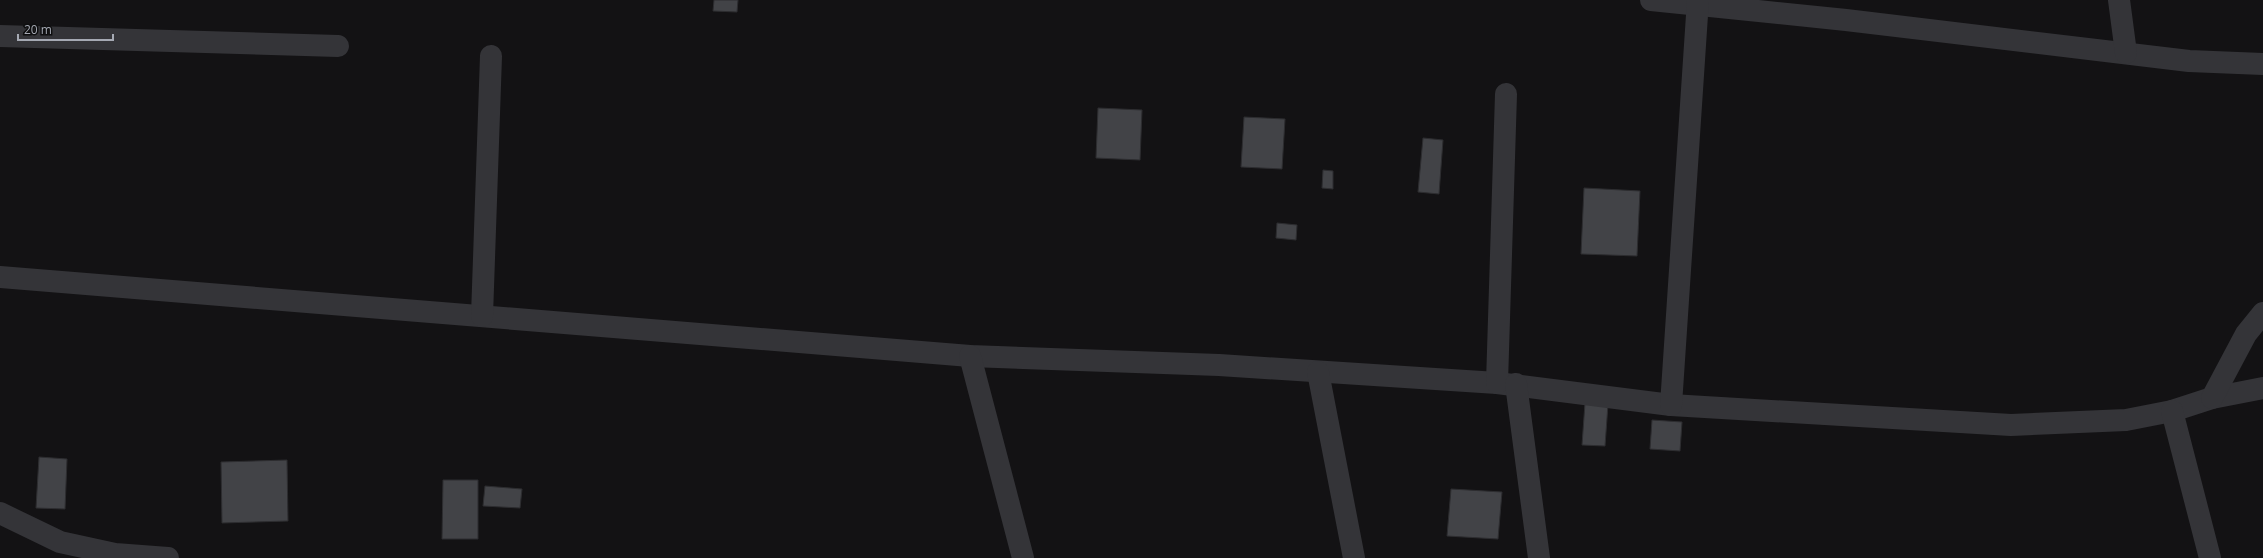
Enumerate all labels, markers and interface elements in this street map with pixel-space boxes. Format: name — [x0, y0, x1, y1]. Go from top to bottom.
scale bar — [18, 16, 113, 42]
text: 20 m — [24, 21, 52, 38]

